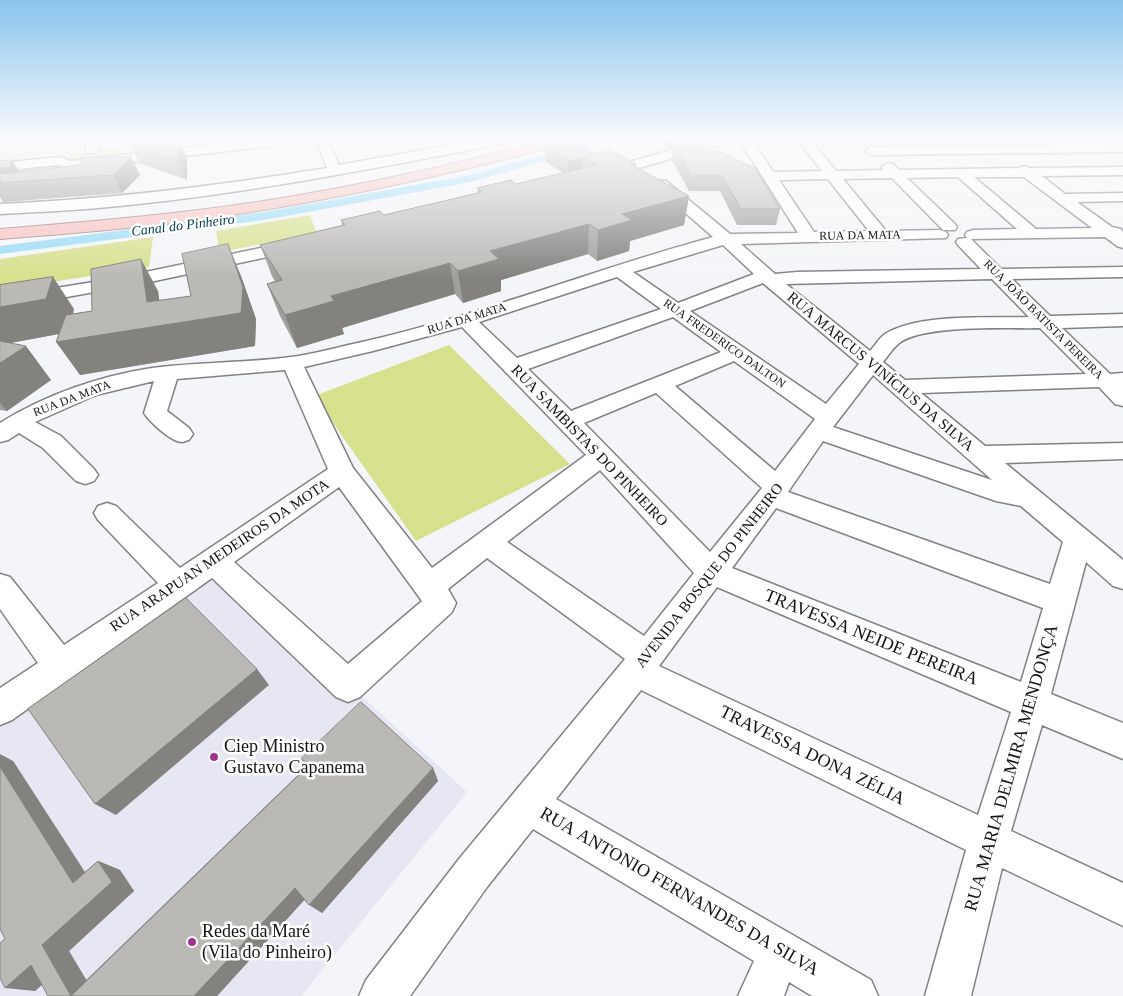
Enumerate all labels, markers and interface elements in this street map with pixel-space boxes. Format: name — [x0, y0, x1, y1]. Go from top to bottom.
water label: Canal do Pinheiro — [131, 211, 235, 241]
street label: RUA DA MATA — [819, 228, 901, 244]
street label: RUA JOÃO BATISTA PEREIRA — [980, 257, 1106, 383]
street label: RUA MARCUS VINÍCIUS DA SILVA — [783, 288, 977, 456]
street label: RUA FREDERICO DALTON — [660, 296, 788, 392]
street label: RUA DA MATA — [426, 300, 508, 338]
street label: RUA SAMBISTAS DO PINHEIRO — [507, 361, 671, 531]
street label: RUA DA MATA — [31, 378, 113, 420]
street label: RUA ARAPUAN MEDEIROS DA MOTA — [107, 476, 333, 636]
street label: AVENIDA BOSQUE DO PINHEIRO — [632, 480, 788, 672]
street label: TRAVESSA NEIDE PEREIRA — [761, 585, 981, 691]
street label: RUA MARIA DELMIRA MENDONÇA — [961, 622, 1063, 914]
street label: TRAVESSA DONA ZÉLIA — [716, 702, 908, 810]
place label: Ciep Ministro Gustavo Capanema — [224, 736, 364, 779]
marker: Ciep Ministro Gustavo Capanema — [208, 751, 220, 763]
street label: RUA ANTONIO FERNANDES DA SILVA — [536, 803, 822, 981]
place label: Redes da Maré (Vila do Pinheiro) — [202, 921, 332, 964]
marker: Redes da Maré (Vila do Pinheiro) — [186, 936, 198, 948]

